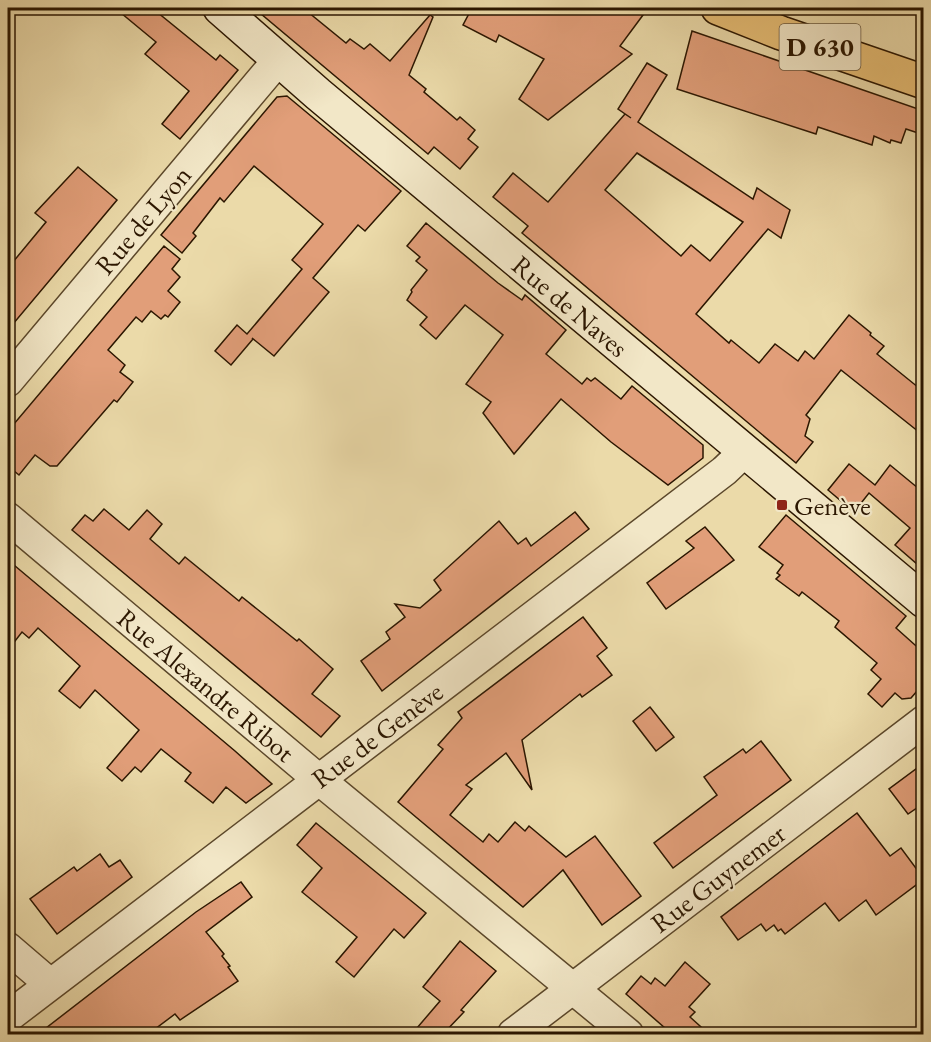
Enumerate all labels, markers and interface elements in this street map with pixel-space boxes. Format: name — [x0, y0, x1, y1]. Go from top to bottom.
road number: D 630 — [780, 24, 860, 70]
street label: Rue de Lyon — [87, 158, 199, 282]
street label: Rue de Naves — [505, 247, 635, 365]
place label: Genève — [794, 488, 871, 523]
marker: Genève — [775, 498, 789, 512]
street label: Rue Alexandre Ribot — [110, 601, 302, 770]
street label: Rue de Genève — [304, 674, 450, 796]
street label: Rue Guynemer — [643, 816, 793, 940]

